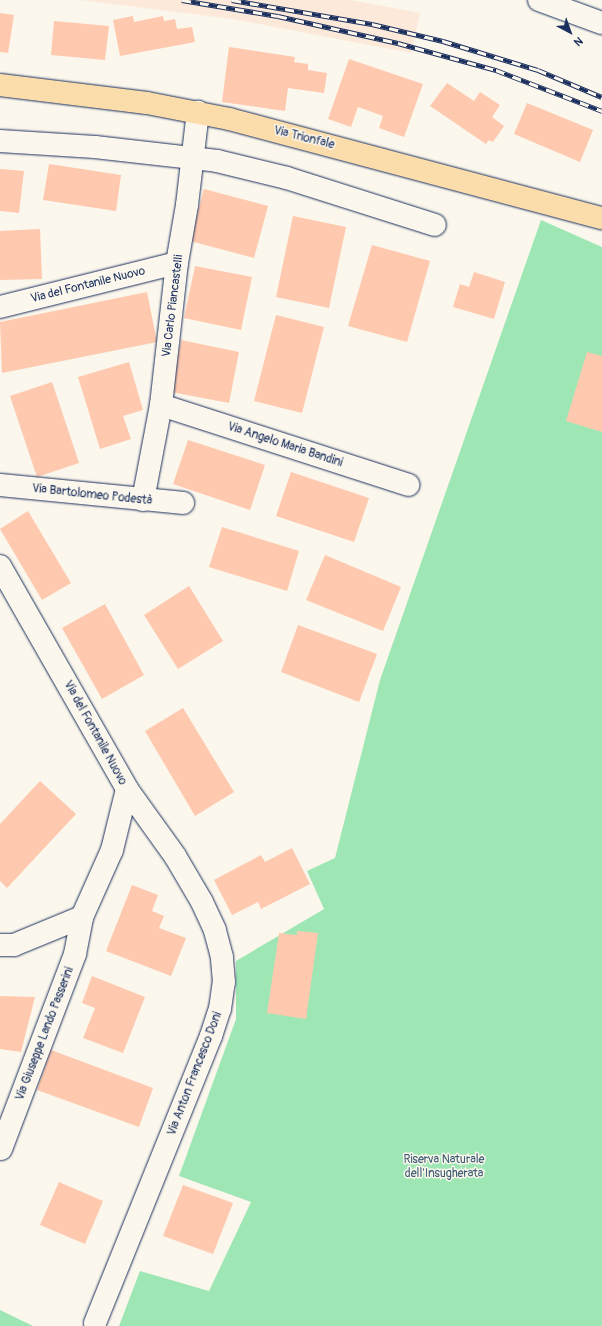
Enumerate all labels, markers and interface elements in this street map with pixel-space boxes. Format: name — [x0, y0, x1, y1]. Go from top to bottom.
north arrow — [550, 12, 590, 52]
text: N — [571, 34, 585, 49]
street label: Via Trionfale — [272, 124, 336, 152]
street label: Via Carlo Piancastelli — [160, 254, 186, 358]
street label: Via del Fontanile Nuovo — [29, 264, 147, 306]
street label: Via Angelo Maria Bandini — [226, 420, 344, 470]
street label: Via Bartolomeo Podestà — [31, 482, 153, 508]
street label: Via del Fontanile Nuovo — [60, 678, 130, 788]
street label: Via Giuseppe Lando Passerini — [13, 965, 77, 1103]
street label: Via Anton Francesco Doni — [165, 1010, 225, 1138]
park label: Riserva Naturale dell'Insugherata — [403, 1153, 485, 1181]

